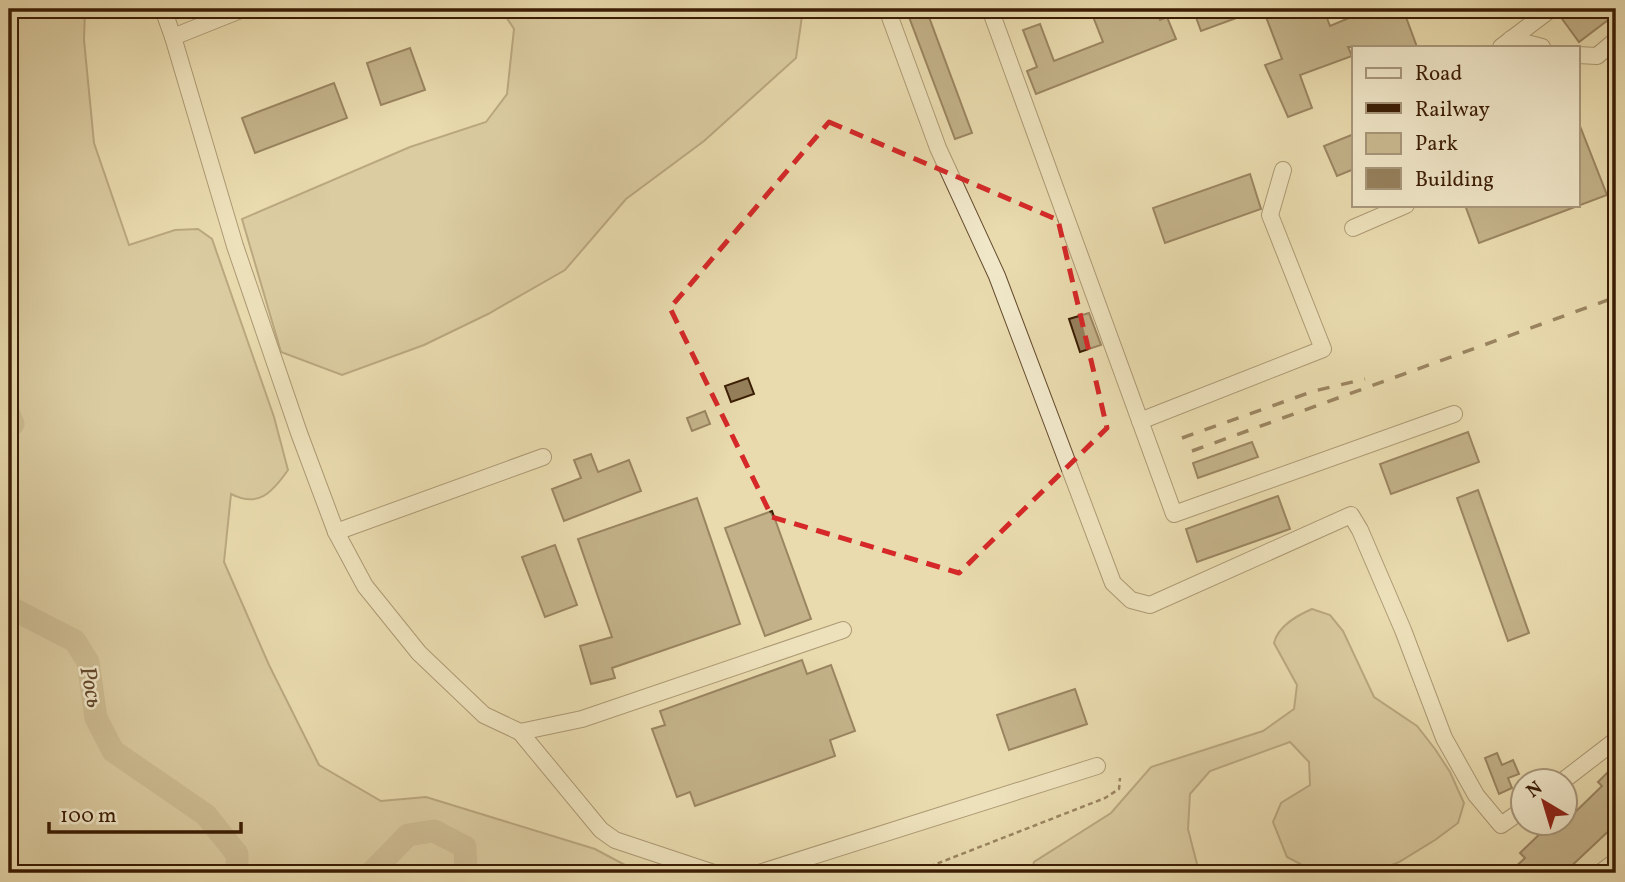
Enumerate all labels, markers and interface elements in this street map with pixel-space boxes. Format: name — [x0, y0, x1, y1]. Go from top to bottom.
legend — [1352, 46, 1580, 206]
text: Road — [1415, 60, 1462, 89]
text: Railway — [1415, 96, 1491, 125]
text: Park — [1415, 130, 1458, 159]
text: Building — [1415, 166, 1494, 195]
water label: Рось — [70, 664, 110, 711]
north arrow — [1510, 766, 1580, 836]
text: N — [1521, 776, 1548, 805]
scale bar — [49, 791, 242, 835]
text: 100 m — [60, 802, 117, 831]

